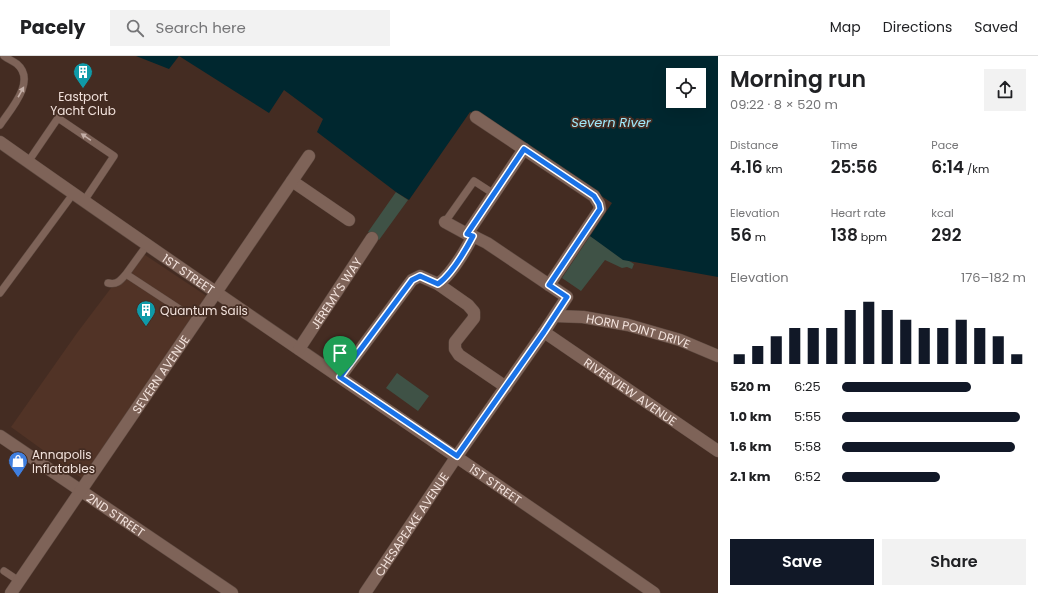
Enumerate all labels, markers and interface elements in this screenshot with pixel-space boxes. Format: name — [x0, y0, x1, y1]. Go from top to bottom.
search box — [110, 10, 390, 46]
text: Pacely — [20, 14, 86, 41]
icon: search — [124, 17, 146, 39]
text: Search here — [156, 17, 246, 38]
text: Map — [830, 17, 861, 37]
text: Directions — [883, 17, 952, 37]
text: Saved — [974, 17, 1018, 37]
building icon: Eastport Yacht Club — [72, 61, 94, 89]
text: Morning run — [730, 64, 866, 95]
map controls — [666, 68, 706, 108]
button: locate — [666, 68, 706, 108]
button: share — [984, 69, 1026, 111]
one-way arrow — [18, 86, 25, 98]
place label: Eastport Yacht Club — [50, 88, 116, 119]
text: 09:22 · 8 × 520 m — [730, 95, 838, 114]
water label: Severn River — [571, 113, 652, 132]
one-way arrow — [81, 133, 91, 141]
text: Distance — [730, 137, 778, 153]
text: Time — [831, 137, 857, 153]
text: Pace — [931, 137, 959, 153]
text: 4.16 — [730, 155, 763, 179]
text: 25:56 — [831, 155, 878, 179]
text: 6:14 — [931, 155, 964, 179]
text: km — [763, 161, 783, 177]
text: /km — [964, 161, 989, 177]
text: Elevation — [730, 205, 780, 221]
text: Heart rate — [831, 205, 886, 221]
text: kcal — [931, 205, 954, 221]
text: 56 — [730, 223, 752, 247]
text: 138 — [831, 223, 858, 247]
text: 292 — [931, 223, 962, 247]
text: m — [752, 229, 766, 245]
text: bpm — [858, 229, 887, 245]
street label: 1ST STREET — [159, 249, 219, 298]
street label: JEREMY'S WAY — [306, 254, 366, 332]
text: Elevation — [730, 268, 789, 287]
text: 176–182 m — [961, 268, 1026, 287]
building icon: Quantum Sails — [135, 299, 157, 327]
place label: Quantum Sails — [160, 302, 248, 319]
street label: HORN POINT DRIVE — [585, 309, 693, 352]
street label: SEVERN AVENUE — [127, 331, 193, 417]
pin — [323, 336, 357, 377]
icon: arrive — [329, 342, 351, 364]
street label: RIVERVIEW AVENUE — [581, 353, 680, 429]
text: 520 m — [730, 377, 771, 396]
text: 6:25 — [794, 377, 821, 396]
text: 1.0 km — [730, 407, 772, 426]
text: 5:55 — [794, 407, 821, 426]
text: 1.6 km — [730, 437, 771, 456]
text: 5:58 — [794, 437, 821, 456]
place label: Annapolis Inflatables — [32, 446, 95, 477]
shop icon: Annapolis Inflatables — [7, 450, 29, 478]
street label: 1ST STREET — [466, 460, 526, 508]
text: 2.1 km — [730, 467, 771, 486]
text: 6:52 — [794, 467, 821, 486]
street label: CHESAPEAKE AVENUE — [370, 469, 452, 579]
street label: 2ND STREET — [84, 489, 149, 540]
button: Save — [730, 539, 874, 585]
button: Share — [882, 539, 1026, 585]

